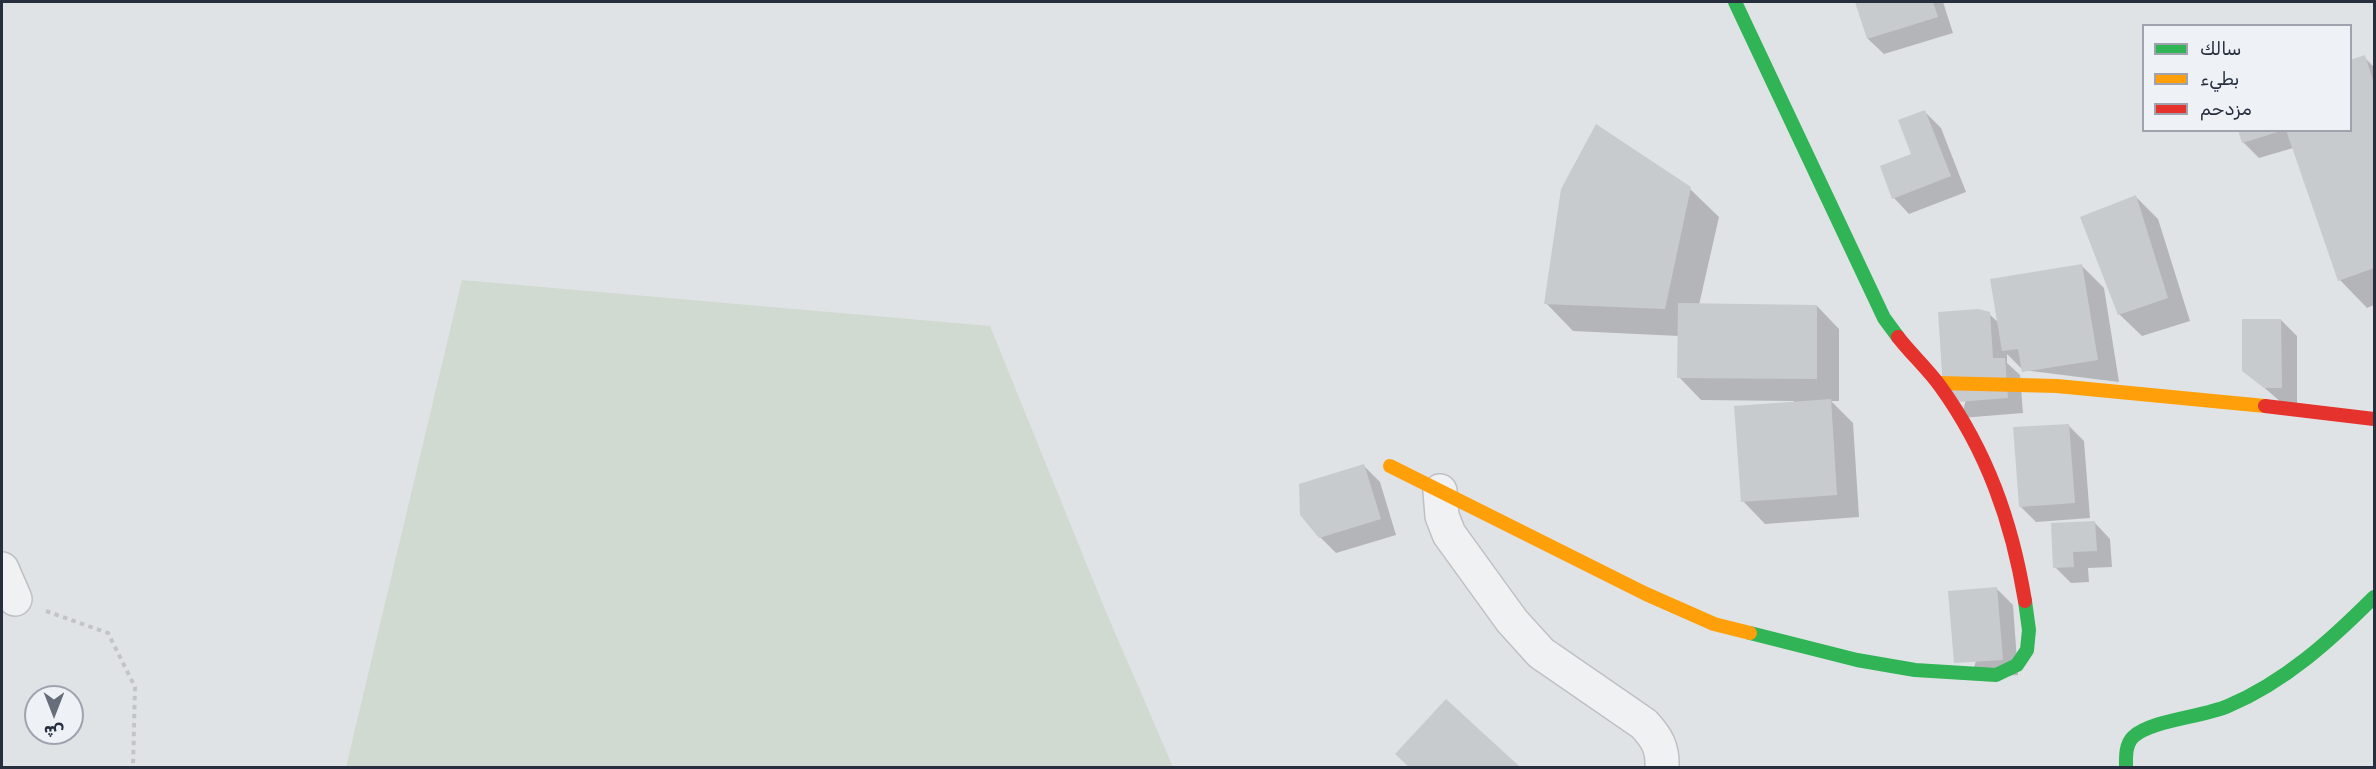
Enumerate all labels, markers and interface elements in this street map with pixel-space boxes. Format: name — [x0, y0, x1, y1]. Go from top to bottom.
legend — [2142, 24, 2352, 132]
text: سالك — [2200, 38, 2241, 60]
text: بطيء — [2200, 68, 2239, 90]
text: مزدحم — [2200, 98, 2252, 120]
north arrow — [24, 685, 84, 745]
text: ش — [44, 722, 64, 741]

